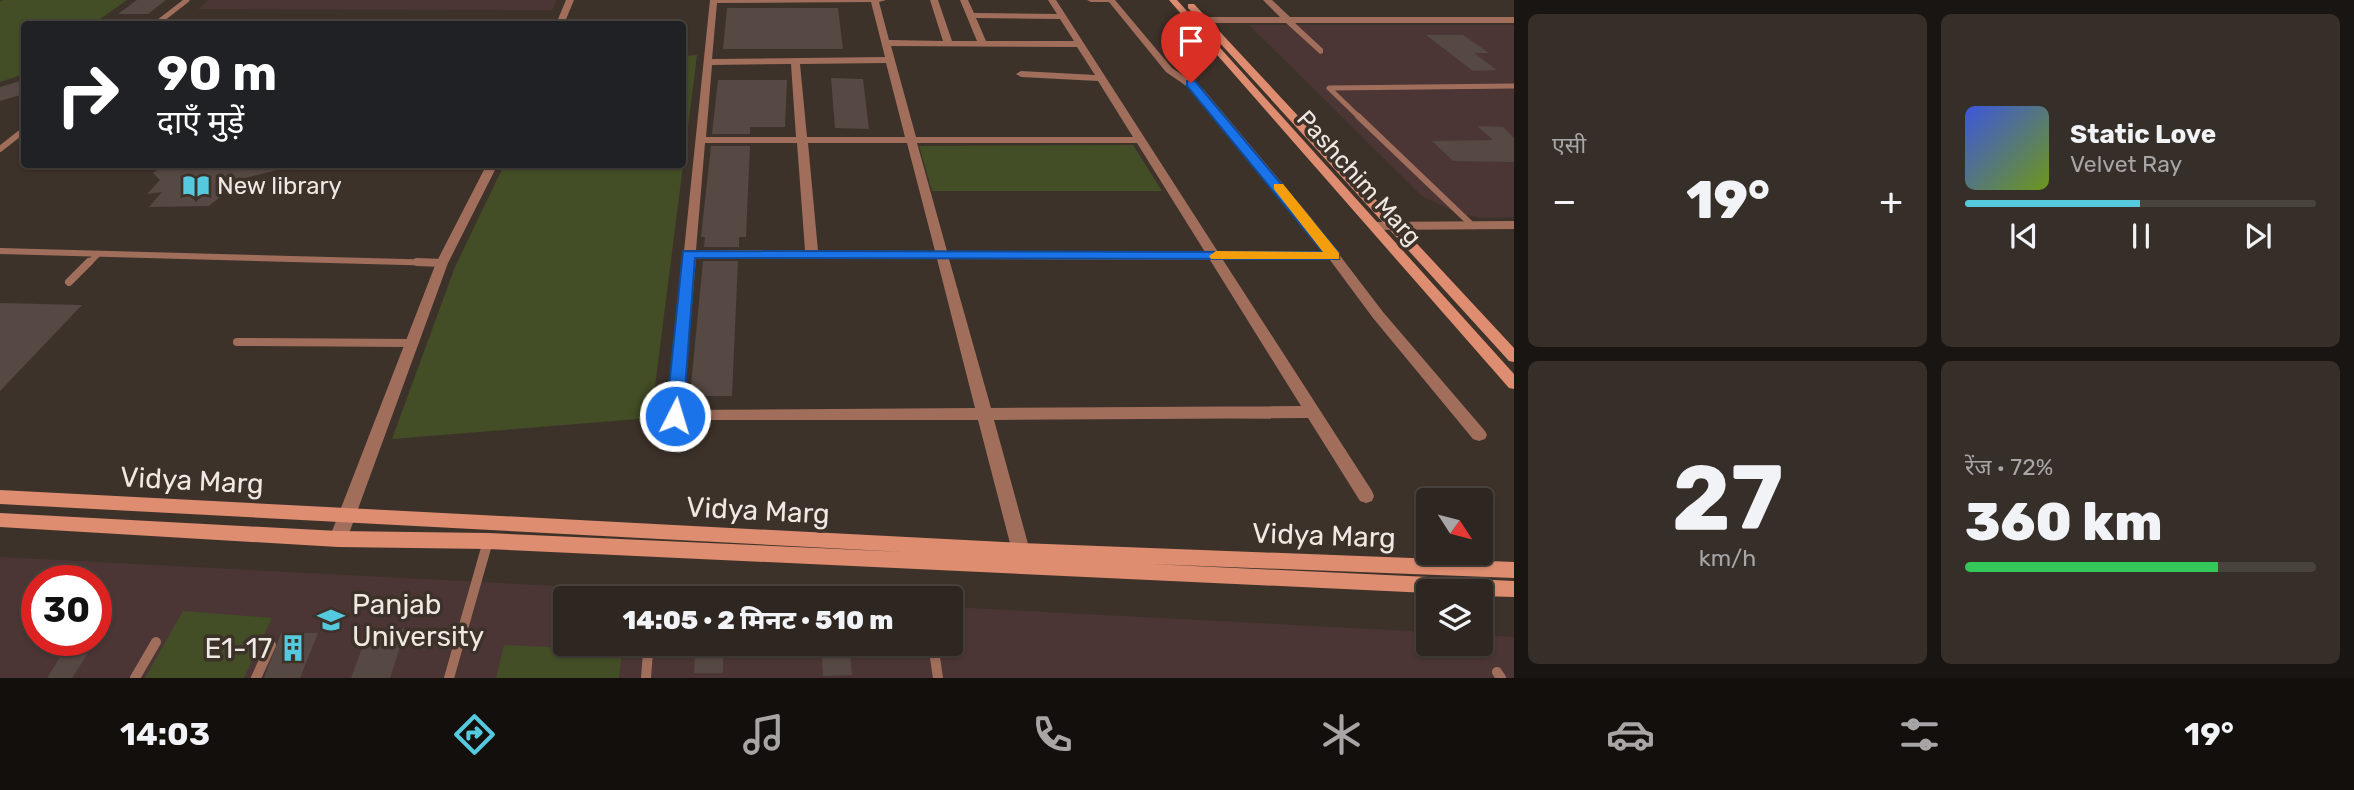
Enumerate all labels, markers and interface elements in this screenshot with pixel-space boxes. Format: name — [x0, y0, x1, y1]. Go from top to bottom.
pin — [1161, 11, 1221, 83]
icon: arrive — [1172, 22, 1210, 60]
text: 90 m — [157, 44, 277, 102]
icon: right — [42, 49, 133, 140]
text: दाएँ मुड़ें — [157, 103, 244, 141]
street label: Pashchim Marg — [1291, 105, 1427, 251]
text: Static Love — [2070, 119, 2216, 150]
text: एसी — [1552, 131, 1586, 159]
text: Velvet Ray — [2070, 150, 2182, 178]
text: 19° — [1686, 169, 1770, 231]
library icon: New library — [181, 171, 211, 201]
place label: New library — [217, 172, 342, 200]
text: − — [1552, 178, 1577, 224]
text: + — [1879, 178, 1903, 224]
icon: previous — [2005, 217, 2043, 255]
icon: pause — [2122, 217, 2160, 255]
icon: next — [2239, 217, 2277, 255]
position arrow — [638, 379, 712, 453]
text: 27 — [1672, 444, 1783, 552]
text: रेंज · 72% — [1965, 453, 2053, 481]
street label: Vidya Marg — [119, 460, 265, 501]
north arrow — [1416, 488, 1493, 565]
map controls — [1416, 488, 1493, 656]
street label: Vidya Marg — [685, 490, 831, 531]
text: 360 km — [1965, 491, 2162, 553]
street label: Vidya Marg — [1252, 517, 1396, 554]
text: km/h — [1699, 544, 1756, 572]
speed limit sign: 30 — [21, 565, 112, 656]
button: layers — [1416, 579, 1493, 656]
place label: Panjab University — [352, 588, 484, 653]
school or university icon: Panjab University — [316, 605, 346, 635]
text: 14:05 · 2 मिनट · 510 m — [623, 605, 893, 636]
place label: E1-17 — [204, 632, 272, 665]
building icon: E1-17 — [278, 633, 308, 663]
icon: directions — [450, 710, 499, 759]
icon: music — [739, 710, 788, 759]
icon: phone — [1028, 710, 1077, 759]
icon: climate — [1317, 710, 1366, 759]
icon: car — [1606, 710, 1655, 759]
icon: filters — [1895, 710, 1944, 759]
text: 14:03 — [120, 715, 210, 753]
text: 19° — [2184, 715, 2234, 753]

